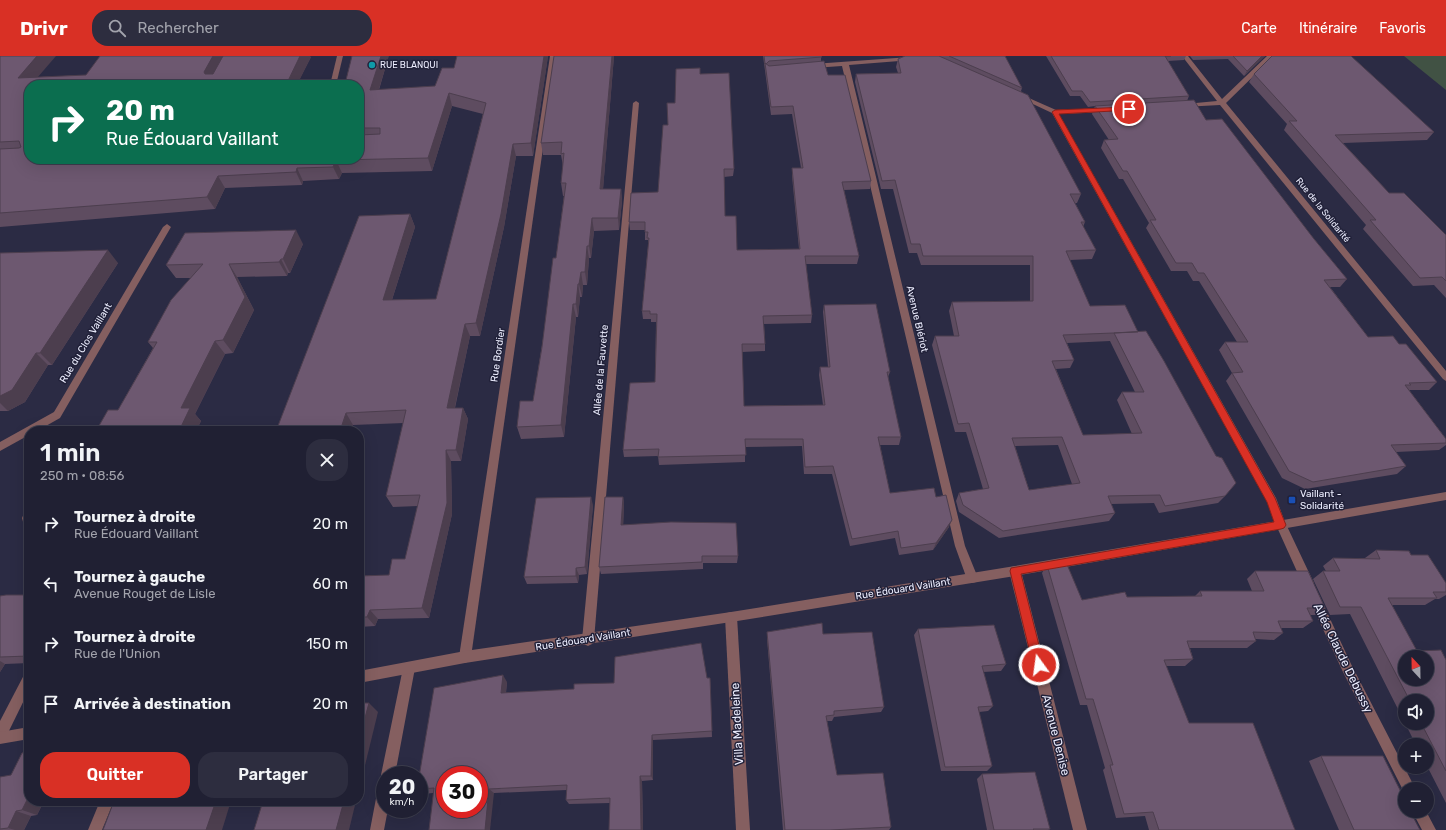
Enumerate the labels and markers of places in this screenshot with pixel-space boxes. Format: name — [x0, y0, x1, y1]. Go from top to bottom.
marker: RUE BLANQUI — [367, 60, 377, 70]
place label: RUE BLANQUI — [380, 60, 438, 70]
pin — [1112, 92, 1146, 126]
place label: Vaillant - Solidarité — [1300, 488, 1344, 512]
marker: Vaillant - Solidarité — [1287, 495, 1297, 505]

